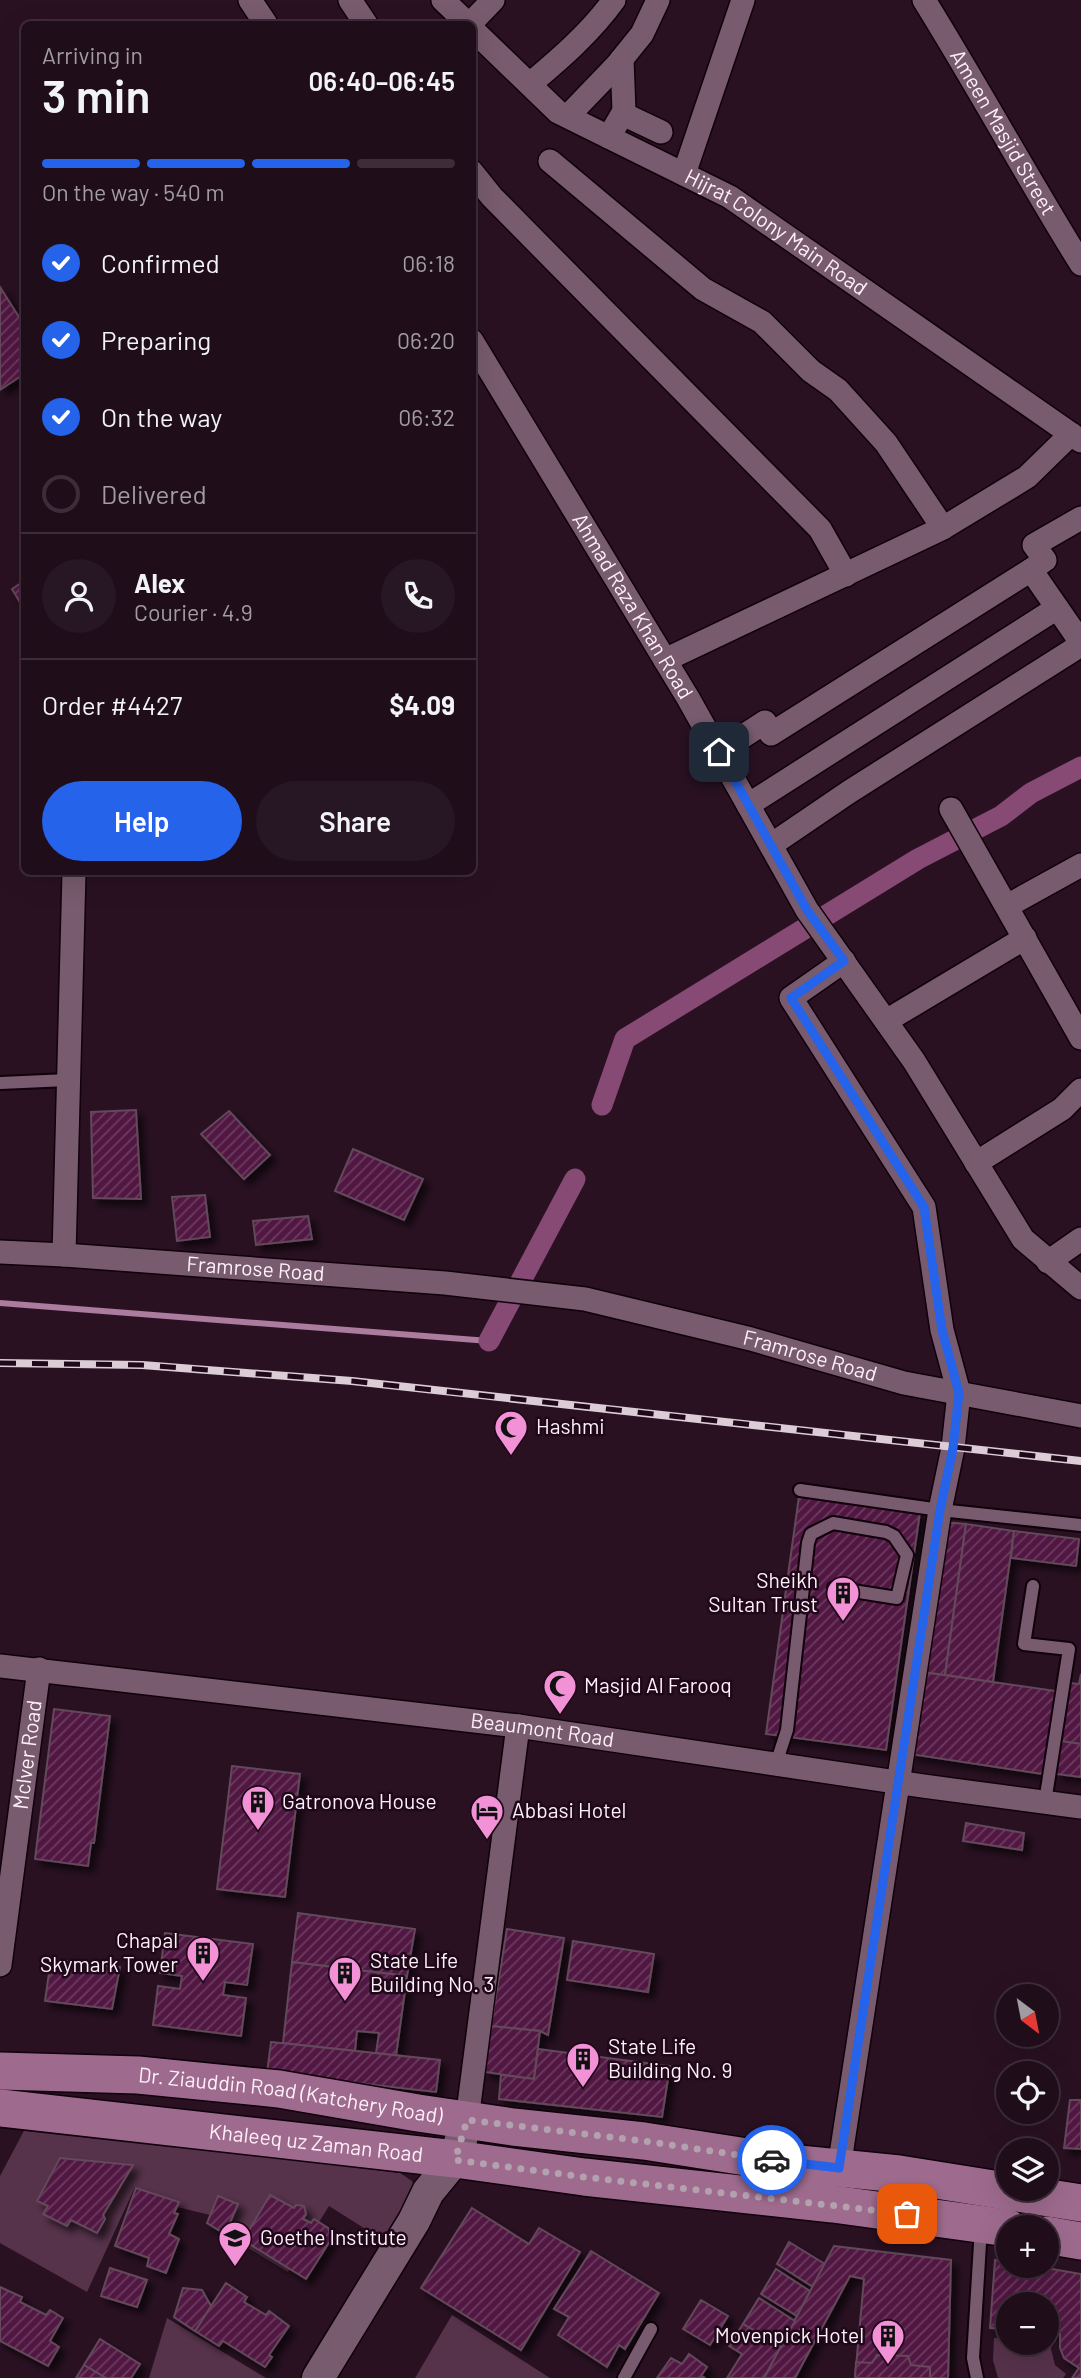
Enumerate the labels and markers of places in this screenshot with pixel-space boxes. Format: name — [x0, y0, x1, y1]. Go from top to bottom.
pin — [689, 722, 749, 782]
mosque icon: Hashmi — [492, 1408, 530, 1457]
place label: Hashmi — [536, 1413, 605, 1438]
place label: Sheikh Sultan Trust — [708, 1567, 818, 1616]
building icon: Sheikh Sultan Trust — [824, 1574, 862, 1623]
mosque icon: Masjid Al Farooq — [541, 1667, 579, 1716]
place label: Masjid Al Farooq — [584, 1672, 732, 1697]
building icon: Gatronova House — [239, 1783, 277, 1832]
place label: Gatronova House — [282, 1788, 437, 1813]
hotel icon: Abbasi Hotel — [468, 1792, 506, 1841]
place label: Abbasi Hotel — [512, 1797, 626, 1822]
place label: Chapal Skymark Tower — [40, 1927, 178, 1976]
building icon: Chapal Skymark Tower — [184, 1934, 222, 1983]
place label: State Life Building No. 3 — [370, 1947, 494, 1996]
building icon: State Life Building No. 3 — [326, 1954, 364, 2003]
place label: State Life Building No. 9 — [608, 2033, 732, 2082]
building icon: State Life Building No. 9 — [564, 2040, 602, 2089]
pin — [877, 2184, 937, 2244]
school or university icon: Goethe Institute — [216, 2219, 254, 2268]
place label: Goethe Institute — [260, 2224, 407, 2249]
building icon: Movenpick Hotel — [869, 2317, 907, 2366]
place label: Movenpick Hotel — [715, 2322, 864, 2347]

